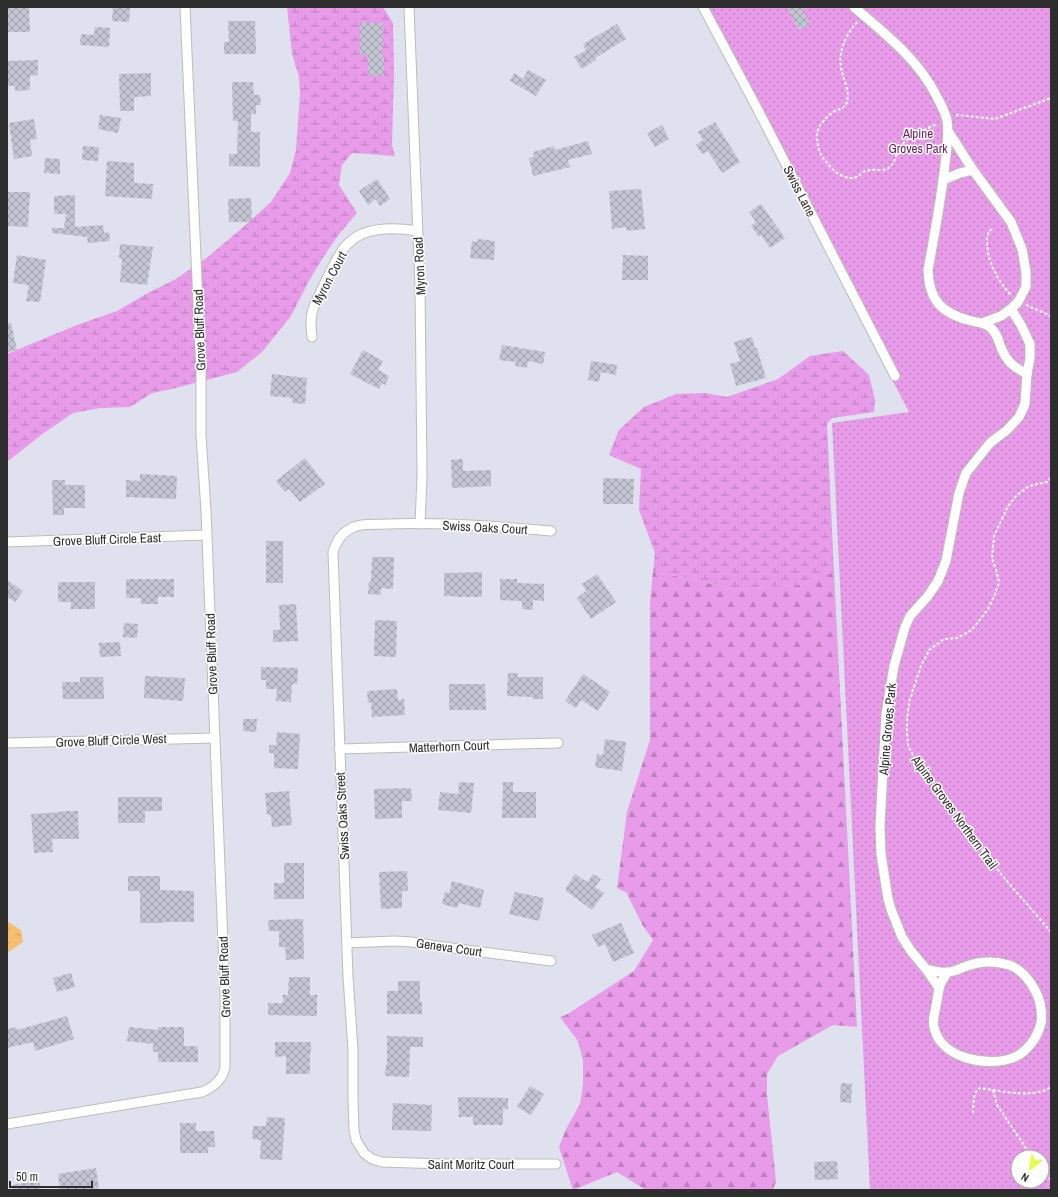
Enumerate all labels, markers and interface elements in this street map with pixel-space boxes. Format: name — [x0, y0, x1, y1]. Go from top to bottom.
park label: Alpine Groves Park — [888, 125, 948, 157]
street label: Swiss Lane — [779, 163, 820, 220]
street label: Myron Road — [409, 236, 430, 295]
street label: Myron Court — [308, 248, 351, 308]
street label: Grove Bluff Road — [190, 289, 209, 371]
street label: Swiss Oaks Court — [442, 517, 528, 538]
street label: Grove Bluff Circle East — [53, 529, 161, 550]
street label: Grove Bluff Road — [202, 613, 221, 695]
street label: Alpine Groves Park — [875, 682, 900, 777]
street label: Grove Bluff Circle West — [55, 730, 167, 751]
street label: Matterhorn Court — [408, 737, 490, 756]
street label: Alpine Groves Northern Trail — [907, 752, 1001, 872]
street label: Swiss Oaks Street — [332, 772, 353, 860]
street label: Geneva Court — [415, 934, 483, 961]
street label: Grove Bluff Road — [215, 936, 234, 1018]
north arrow — [1010, 1149, 1050, 1189]
street label: Saint Moritz Court — [428, 1156, 514, 1173]
scale bar — [10, 1163, 92, 1189]
text: 50 m — [16, 1169, 38, 1185]
text: N — [1018, 1170, 1031, 1185]

